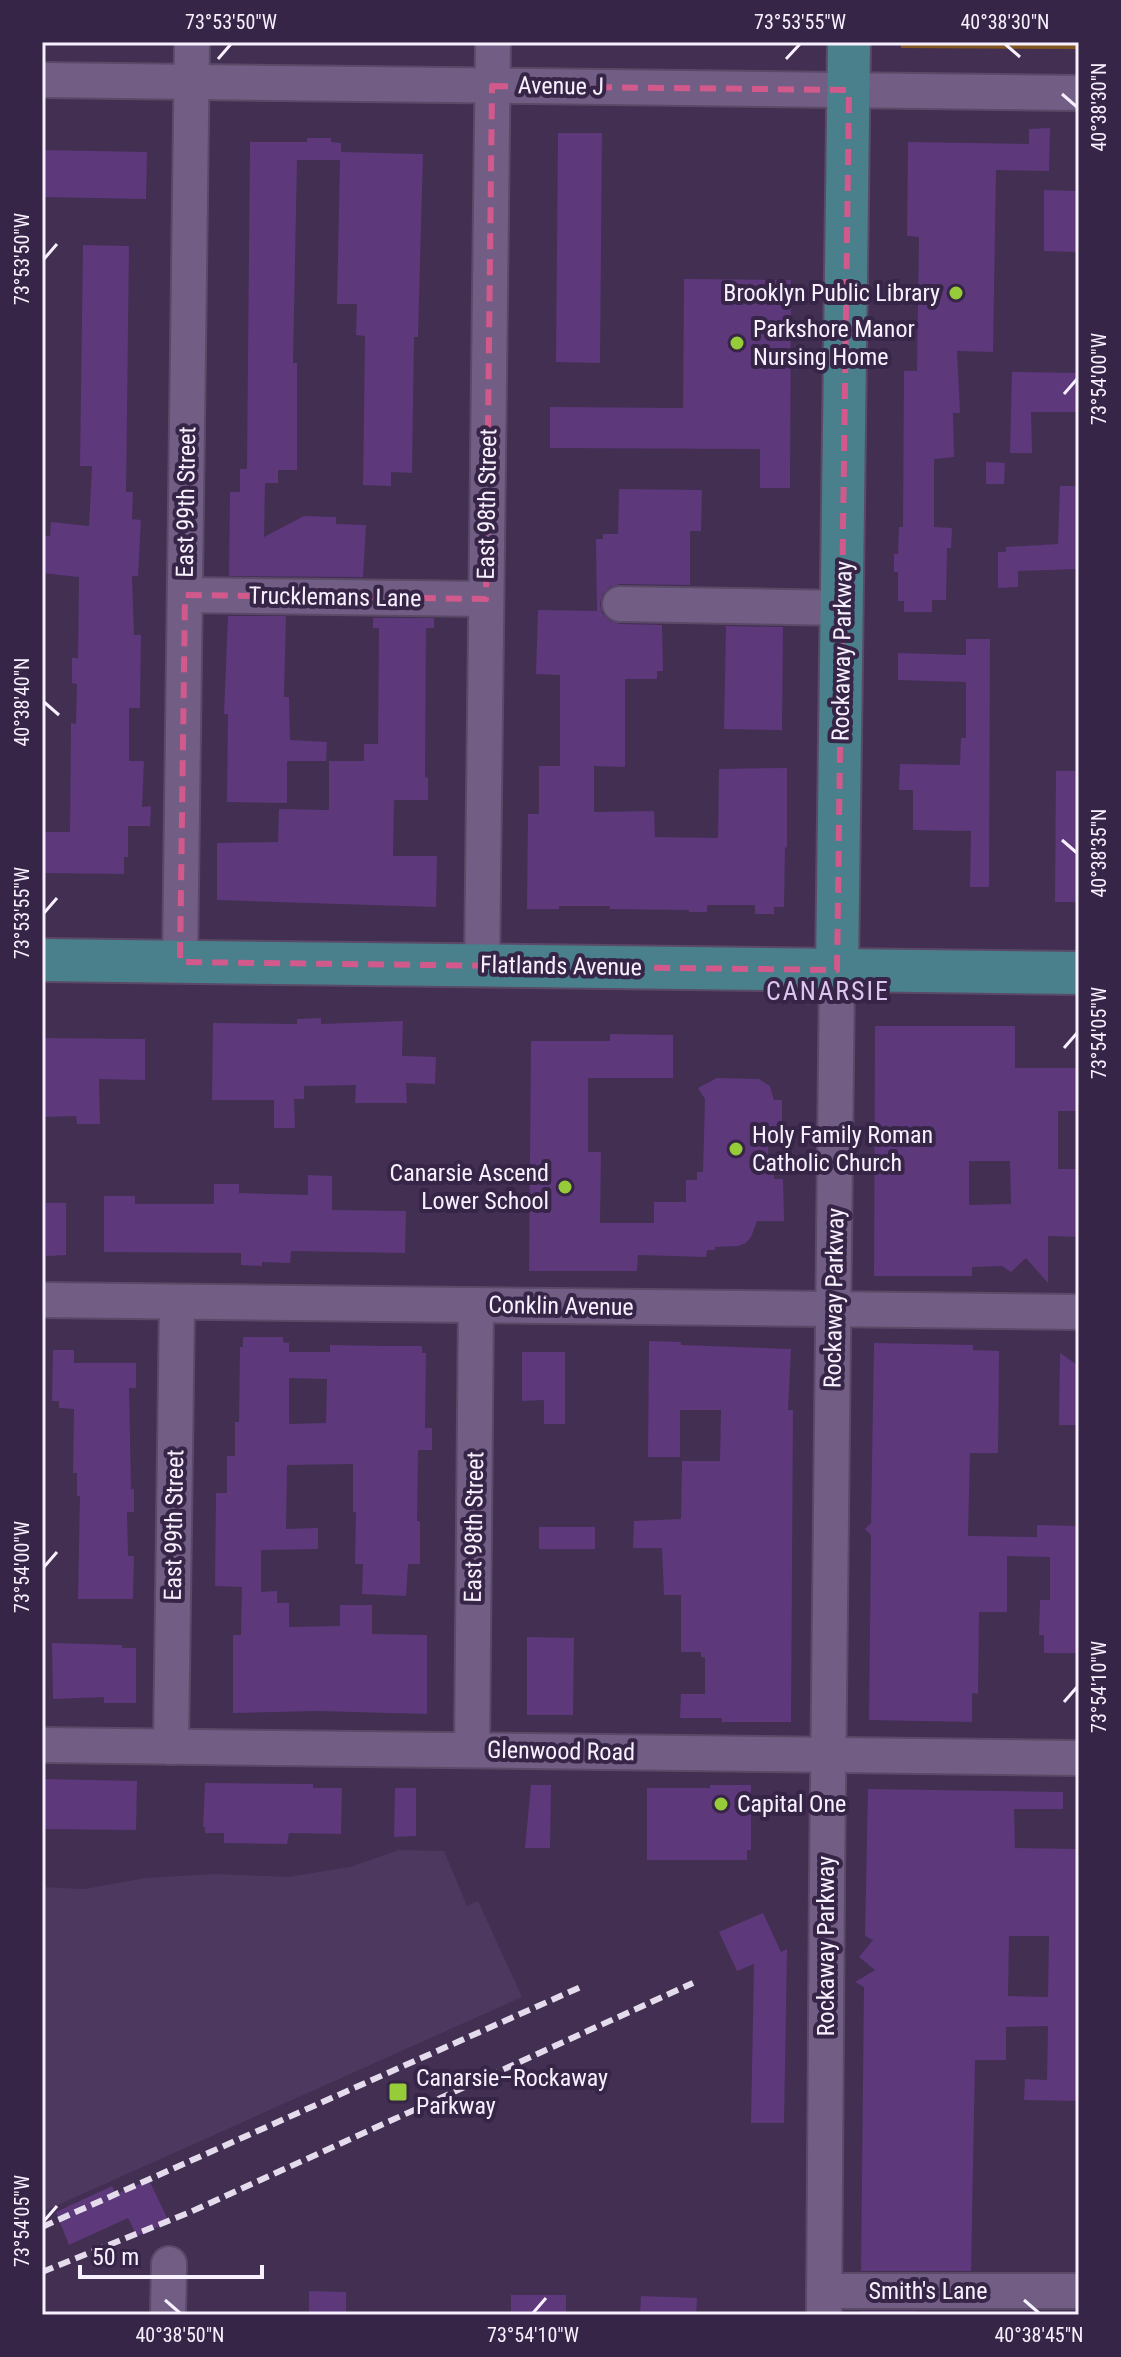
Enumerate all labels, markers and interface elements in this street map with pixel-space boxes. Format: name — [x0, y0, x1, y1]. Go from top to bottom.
text: 73°53'50"W — [185, 10, 277, 34]
text: 73°53'55"W — [754, 10, 846, 34]
text: 40°38'30"N — [960, 10, 1050, 34]
text: 40°38'30"N — [1087, 62, 1111, 152]
street label: Avenue J — [518, 71, 604, 101]
text: 73°53'50"W — [10, 213, 34, 305]
place label: Brooklyn Public Library — [723, 279, 940, 307]
marker: Brooklyn Public Library — [947, 284, 965, 302]
place label: Parkshore Manor Nursing Home — [753, 315, 915, 371]
text: 73°54'00"W — [1087, 333, 1111, 425]
marker: Parkshore Manor Nursing Home — [728, 334, 746, 352]
street label: East 99th Street — [171, 426, 201, 578]
street label: East 98th Street — [472, 428, 502, 580]
street label: Rockaway Parkway — [826, 561, 858, 741]
street label: Trucklemans Lane — [248, 581, 422, 613]
text: 40°38'40"N — [10, 657, 34, 747]
text: 40°38'35"N — [1087, 808, 1111, 898]
text: 73°53'55"W — [10, 867, 34, 959]
street label: Flatlands Avenue — [480, 951, 642, 981]
district label: CANARSIE — [766, 976, 890, 1006]
text: 73°54'05"W — [1087, 987, 1111, 1079]
place label: Holy Family Roman Catholic Church — [752, 1121, 933, 1177]
marker: Holy Family Roman Catholic Church — [727, 1140, 745, 1158]
place label: Canarsie Ascend Lower School — [390, 1159, 549, 1215]
marker: Canarsie Ascend Lower School — [556, 1178, 574, 1196]
street label: Rockaway Parkway — [818, 1208, 850, 1388]
street label: Conklin Avenue — [488, 1291, 634, 1321]
street label: East 99th Street — [159, 1449, 189, 1601]
street label: East 98th Street — [459, 1451, 489, 1603]
text: 73°54'00"W — [10, 1521, 34, 1613]
text: 73°54'10"W — [1087, 1641, 1111, 1733]
street label: Glenwood Road — [487, 1736, 635, 1766]
place label: Capital One — [737, 1790, 846, 1818]
marker: Capital One — [712, 1795, 730, 1813]
street label: Rockaway Parkway — [812, 1856, 840, 2036]
place label: Canarsie–Rockaway Parkway — [416, 2064, 608, 2120]
marker: Canarsie–Rockaway Parkway — [387, 2081, 409, 2103]
text: 73°54'05"W — [10, 2175, 34, 2267]
scale bar — [80, 2229, 262, 2279]
text: 50 m — [92, 2243, 139, 2271]
street label: Smith's Lane — [869, 2277, 988, 2305]
text: 40°38'50"N — [135, 2323, 225, 2347]
text: 73°54'10"W — [487, 2323, 579, 2347]
text: 40°38'45"N — [994, 2323, 1084, 2347]

